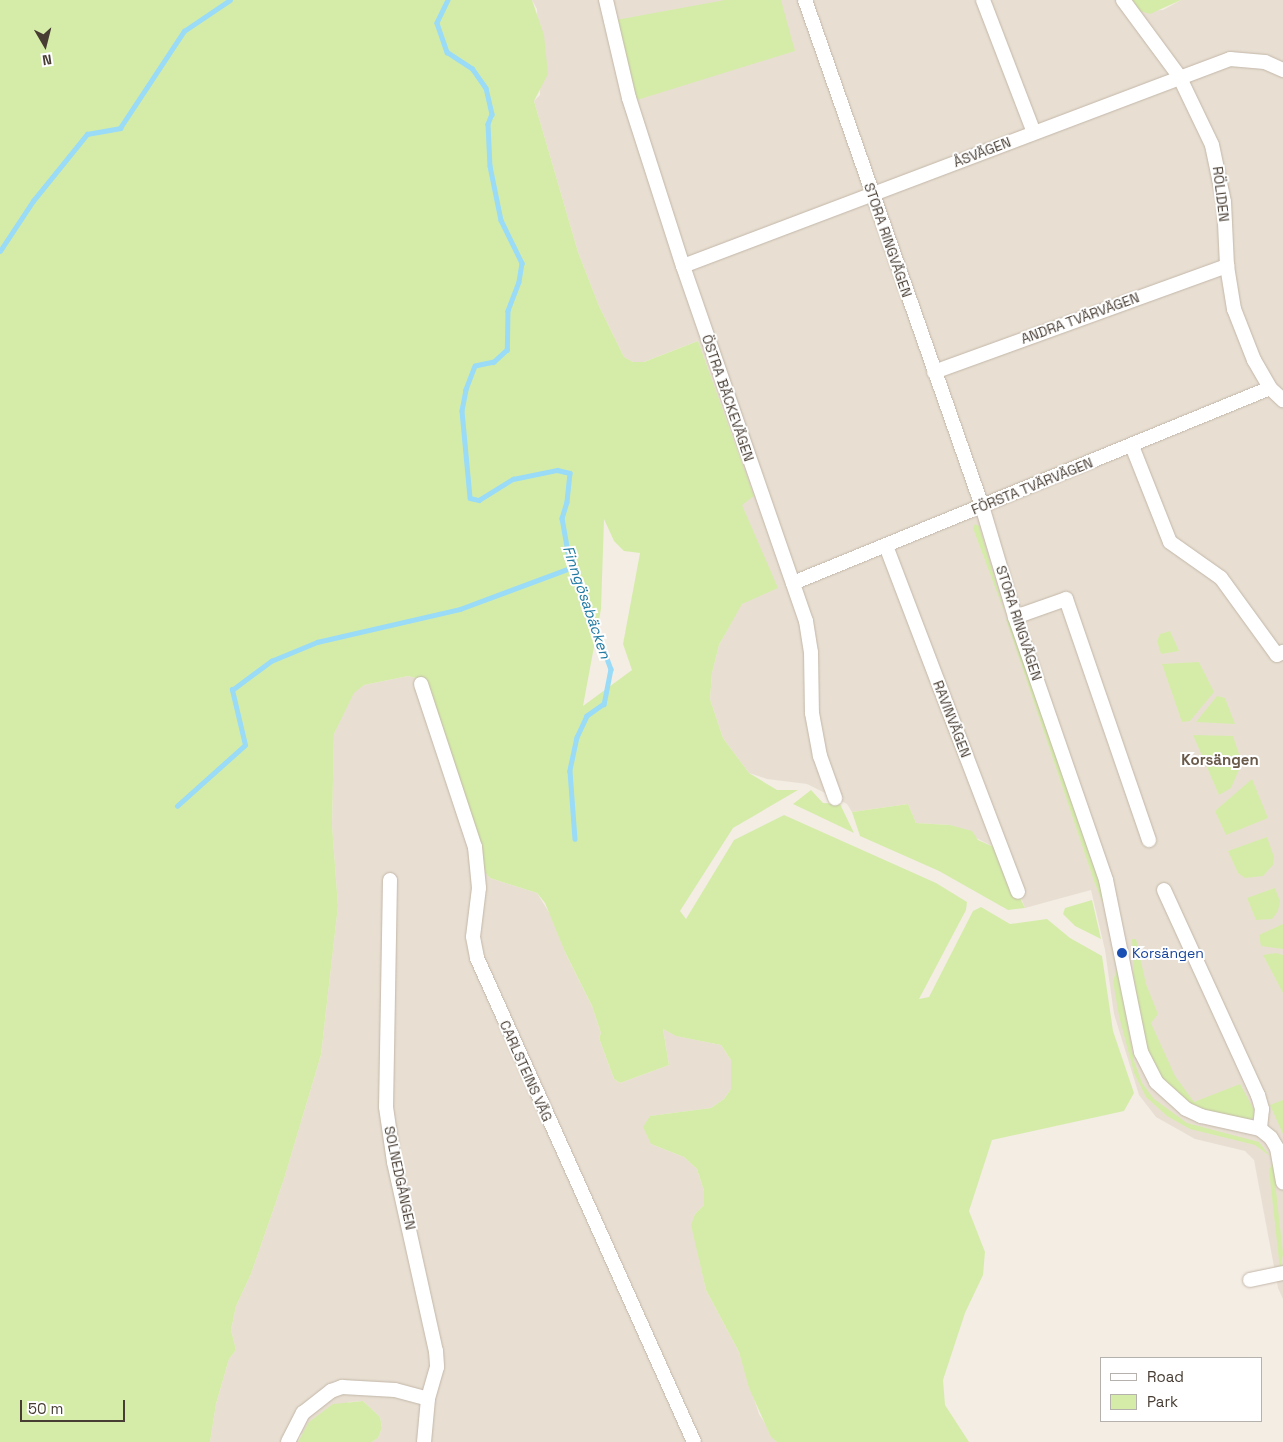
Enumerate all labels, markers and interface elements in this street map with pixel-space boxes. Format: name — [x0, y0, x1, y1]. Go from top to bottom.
north arrow — [20, 20, 70, 70]
text: N — [41, 50, 53, 69]
street label: ÅSVÄGEN — [951, 133, 1013, 171]
street label: RÖLIDEN — [1209, 165, 1233, 223]
street label: STORA RINGVÄGEN — [860, 180, 916, 300]
street label: ANDRA TVÄRVÄGEN — [1018, 289, 1142, 347]
street label: ÖSTRA BÄCKEVÄGEN — [698, 332, 758, 464]
street label: FÖRSTA TVÄRVÄGEN — [969, 454, 1095, 518]
water label: Finngösabäcken — [559, 543, 615, 661]
street label: STORA RINGVÄGEN — [992, 563, 1046, 683]
street label: RAVINVÄGEN — [930, 678, 974, 760]
district label: Korsängen — [1181, 751, 1259, 769]
place label: Korsängen — [1132, 945, 1204, 961]
marker: Korsängen — [1116, 947, 1128, 959]
street label: CARLSTEINS VÄG — [496, 1018, 556, 1124]
street label: SOLNEDGÅNGEN — [381, 1124, 419, 1232]
legend — [1100, 1357, 1263, 1422]
text: Road — [1147, 1367, 1184, 1386]
scale bar — [22, 1390, 128, 1422]
text: Park — [1147, 1392, 1178, 1411]
text: 50 m — [28, 1399, 63, 1418]

